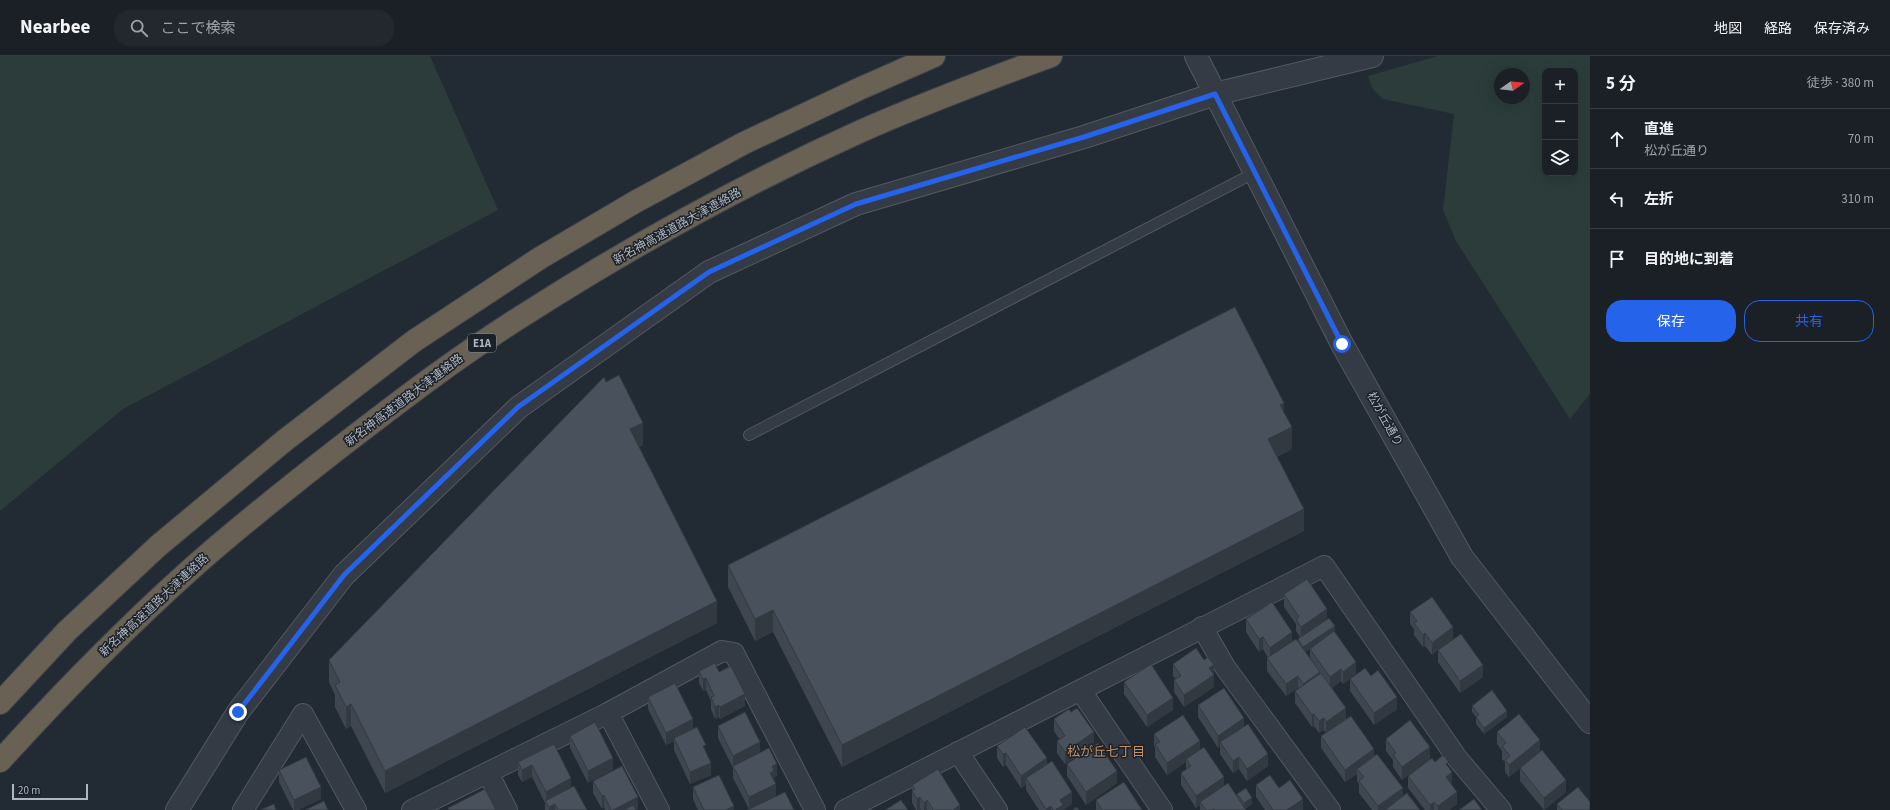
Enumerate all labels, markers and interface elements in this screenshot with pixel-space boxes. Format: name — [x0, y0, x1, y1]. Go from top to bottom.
search box — [114, 10, 394, 46]
text: Nearbee — [20, 14, 90, 41]
icon: search — [128, 17, 150, 39]
text: ここで検索 — [160, 18, 235, 39]
text: 地図 — [1714, 19, 1742, 39]
text: 経路 — [1764, 19, 1792, 39]
text: 保存済み — [1814, 19, 1870, 39]
north arrow — [1494, 68, 1530, 104]
map controls — [1542, 68, 1578, 176]
button: + — [1542, 68, 1578, 104]
text: 5 分 — [1606, 72, 1635, 96]
text: 徒歩 · 380 m — [1807, 74, 1874, 92]
button: − — [1542, 104, 1578, 140]
text: 直進 — [1644, 119, 1674, 140]
icon: ahead — [1606, 128, 1628, 150]
text: 70 m — [1848, 130, 1874, 148]
button: layers — [1542, 140, 1578, 176]
text: 松が丘通り — [1644, 142, 1709, 160]
street label: 新名神高速道路大津連絡路 — [610, 184, 744, 269]
icon: left — [1606, 188, 1628, 210]
text: 左折 — [1644, 189, 1674, 210]
text: 310 m — [1841, 190, 1874, 208]
icon: arrive — [1606, 248, 1628, 270]
text: 目的地に到着 — [1644, 249, 1734, 270]
button: 保存 — [1606, 300, 1736, 342]
button: 共有 — [1744, 300, 1874, 342]
road number: E1A — [468, 334, 496, 352]
route start — [1333, 335, 1351, 353]
street label: 新名神高速道路大津連絡路 — [342, 350, 467, 451]
street label: 松が丘通り — [1363, 389, 1407, 450]
street label: 新名神高速道路大津連絡路 — [96, 550, 213, 661]
route end — [229, 703, 247, 721]
district label: 松が丘七丁目 — [1067, 743, 1145, 761]
scale bar — [12, 782, 88, 801]
text: 20 m — [18, 783, 40, 798]

